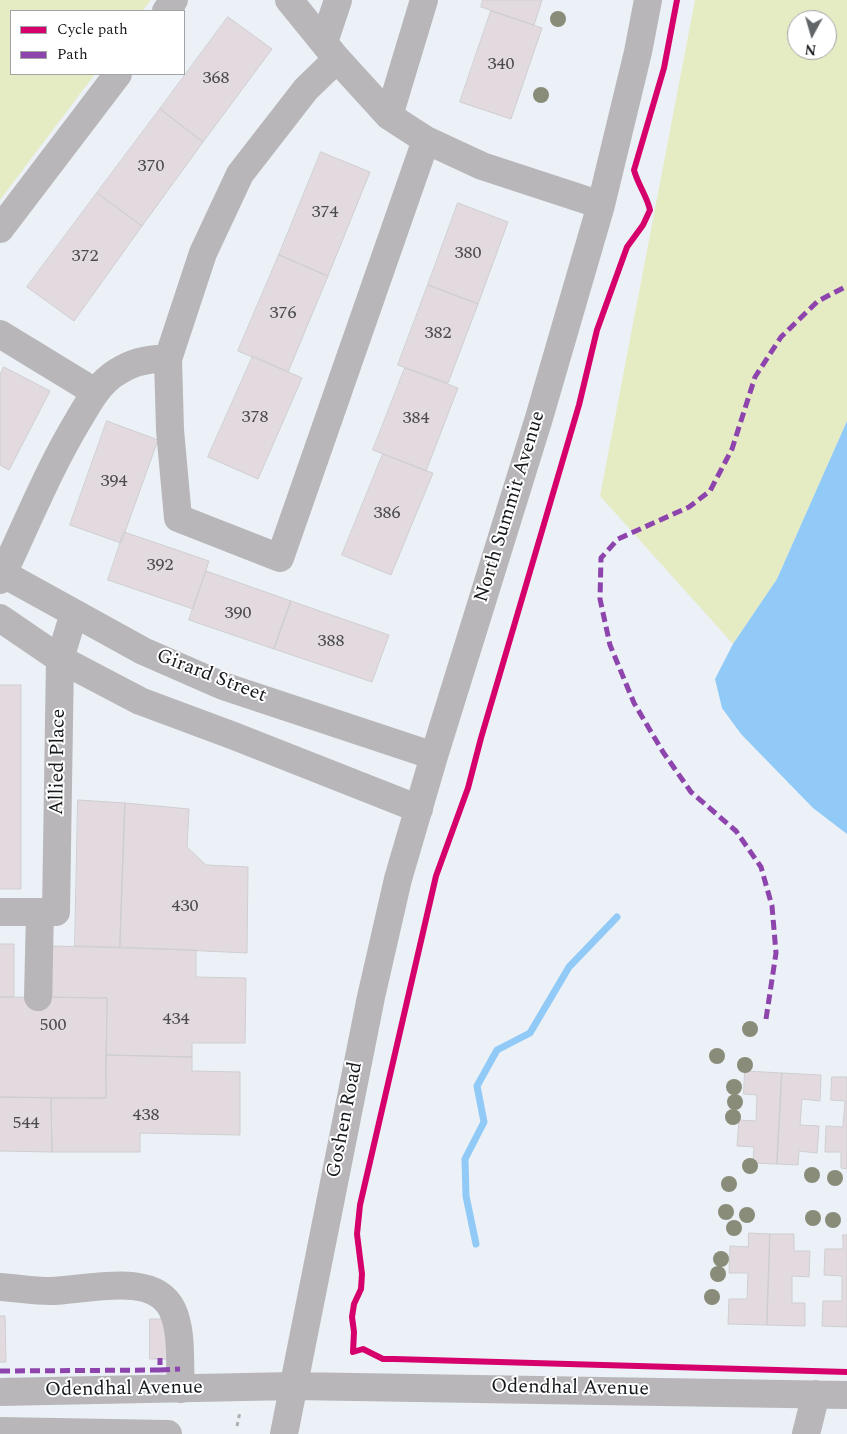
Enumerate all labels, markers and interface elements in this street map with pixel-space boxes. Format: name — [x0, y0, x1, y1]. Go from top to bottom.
legend — [10, 10, 185, 75]
north arrow — [787, 10, 837, 60]
text: Cycle path — [57, 18, 128, 41]
text: N — [804, 38, 817, 60]
text: Path — [57, 43, 88, 66]
house number: 340 — [488, 54, 514, 76]
house number: 368 — [203, 68, 229, 90]
house number: 370 — [138, 156, 164, 178]
house number: 374 — [312, 202, 338, 224]
house number: 380 — [455, 243, 481, 265]
house number: 372 — [72, 246, 98, 268]
house number: 376 — [270, 303, 296, 325]
house number: 382 — [425, 323, 451, 345]
house number: 378 — [242, 407, 268, 429]
house number: 384 — [403, 408, 429, 430]
street label: North Summit Avenue — [470, 408, 552, 606]
house number: 394 — [101, 471, 127, 493]
house number: 386 — [374, 503, 400, 525]
house number: 392 — [147, 555, 173, 577]
house number: 390 — [225, 603, 251, 625]
house number: 388 — [318, 631, 344, 653]
street label: Girard Street — [152, 645, 270, 709]
street label: Allied Place — [46, 709, 72, 815]
house number: 430 — [172, 896, 198, 918]
house number: 434 — [163, 1009, 189, 1031]
house number: 500 — [40, 1015, 66, 1037]
street label: Goshen Road — [323, 1060, 369, 1180]
house number: 438 — [133, 1105, 159, 1127]
house number: 544 — [13, 1113, 39, 1135]
street label: Odendhal Avenue — [491, 1376, 649, 1402]
street label: Odendhal Avenue — [45, 1377, 203, 1403]

